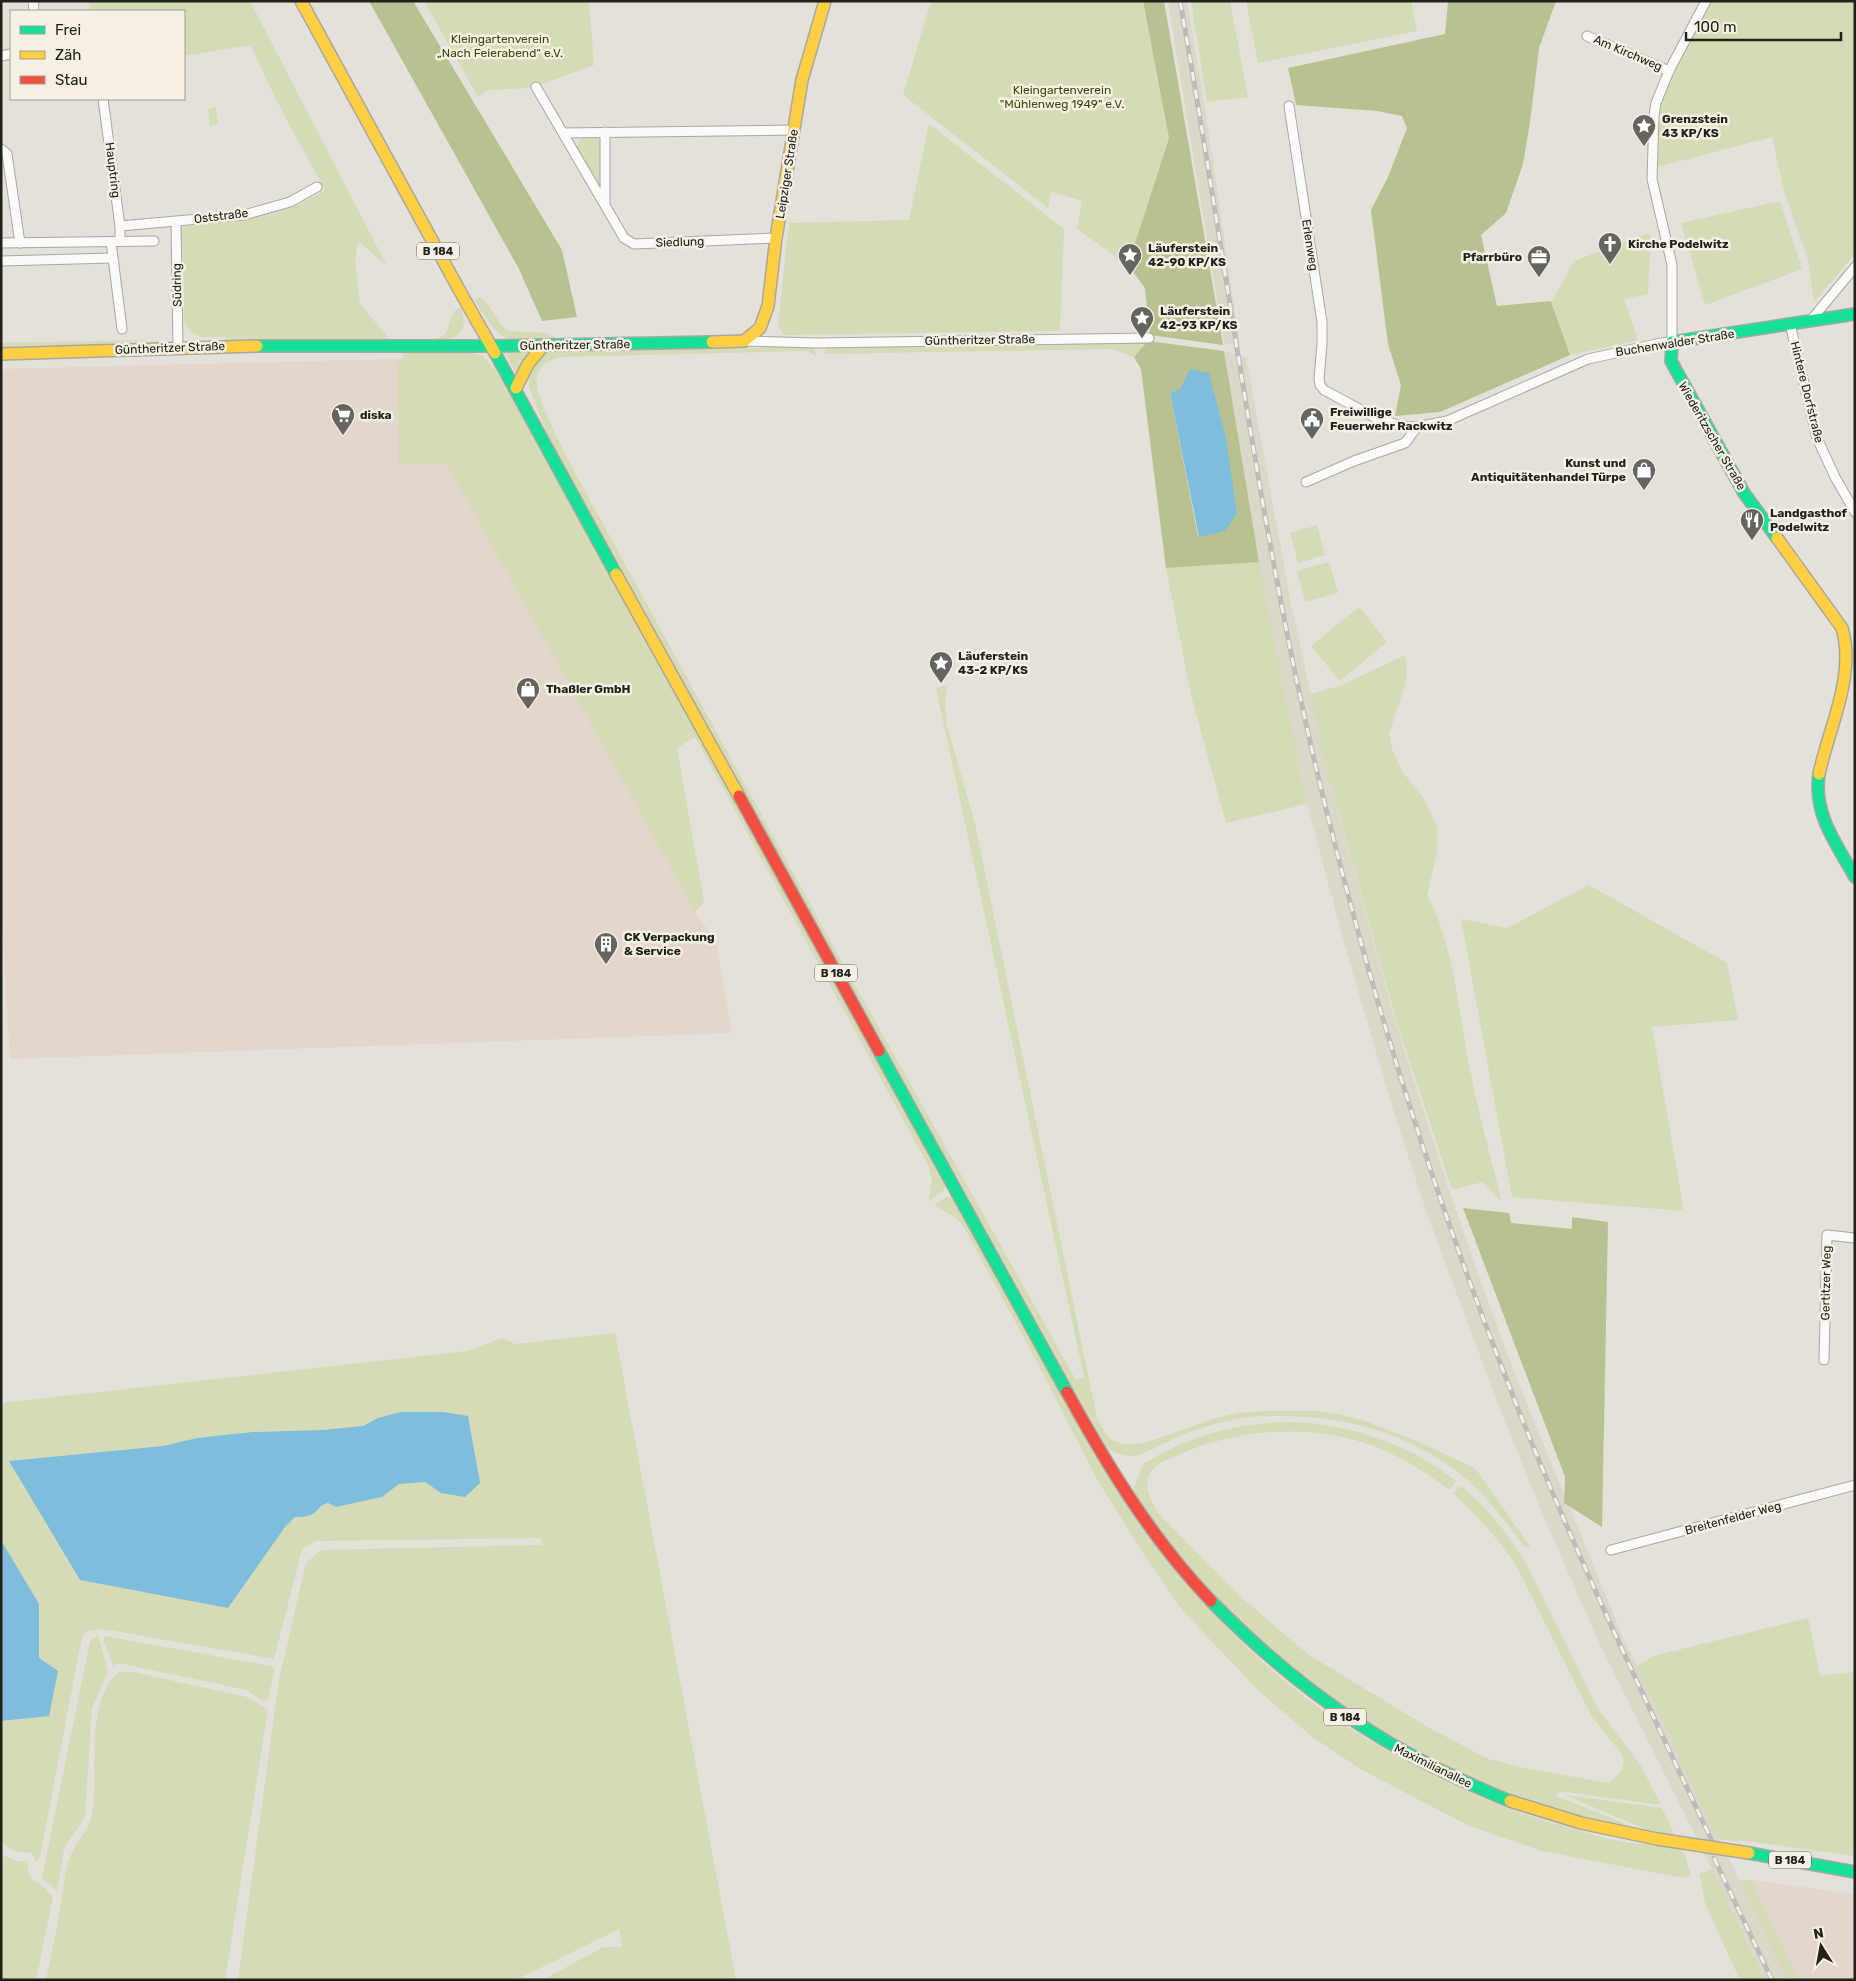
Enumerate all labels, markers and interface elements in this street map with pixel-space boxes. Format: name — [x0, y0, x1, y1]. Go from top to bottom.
legend — [10, 10, 185, 100]
scale bar — [1686, 10, 1841, 42]
text: 100 m — [1694, 18, 1736, 36]
text: Frei — [55, 21, 81, 39]
park label: Kleingartenverein „Nach Feierabend“ e.V. — [437, 32, 563, 60]
street label: Am Kirchweg — [1591, 32, 1665, 74]
text: Zäh — [55, 46, 81, 64]
text: Stau — [55, 71, 88, 89]
park label: Kleingartenverein "Mühlenweg 1949" e.V. — [1000, 83, 1124, 111]
place label: Grenzstein 43 KP/KS — [1662, 112, 1728, 140]
place icon: Grenzstein 43 KP/KS — [1631, 113, 1657, 147]
street label: Leipziger Straße — [773, 128, 801, 220]
street label: Hauptring — [103, 141, 123, 199]
street label: Oststraße — [193, 206, 249, 226]
street label: Erlenweg — [1299, 218, 1321, 272]
church icon: Kirche Podelwitz — [1597, 231, 1623, 265]
street label: Siedlung — [655, 234, 705, 250]
place label: Kirche Podelwitz — [1628, 237, 1729, 251]
place label: Läuferstein 42-90 KP/KS — [1148, 241, 1226, 269]
road number: B 184 — [417, 242, 459, 260]
place icon: Läuferstein 42-90 KP/KS — [1117, 242, 1143, 276]
office icon: Pfarrbüro — [1526, 244, 1552, 278]
place label: Pfarrbüro — [1463, 250, 1522, 264]
street label: Südring — [170, 263, 184, 307]
place label: Läuferstein 42-93 KP/KS — [1160, 304, 1238, 332]
place icon: Läuferstein 42-93 KP/KS — [1129, 305, 1155, 339]
street label: Buchenwalder Straße — [1615, 327, 1736, 359]
street label: Güntheritzer Straße — [925, 332, 1036, 348]
street label: Güntheritzer Straße — [520, 337, 631, 353]
street label: Güntheritzer Straße — [115, 339, 226, 357]
street label: Hintere Dorfstraße — [1788, 340, 1826, 445]
street label: Wiederitzscher Straße — [1675, 380, 1749, 493]
supermarket icon: diska — [330, 402, 356, 436]
place label: Freiwillige Feuerwehr Rackwitz — [1330, 405, 1453, 433]
public building icon: Freiwillige Feuerwehr Rackwitz — [1299, 406, 1325, 440]
place label: diska — [360, 408, 392, 422]
place label: Kunst und Antiquitätenhandel Türpe — [1471, 456, 1626, 484]
shop icon: Kunst und Antiquitätenhandel Türpe — [1631, 457, 1657, 491]
place label: Landgasthof Podelwitz — [1770, 506, 1848, 534]
restaurant icon: Landgasthof Podelwitz — [1739, 507, 1765, 541]
place label: Läuferstein 43-2 KP/KS — [958, 649, 1029, 677]
place icon: Läuferstein 43-2 KP/KS — [928, 650, 954, 684]
shop icon: Thaßler GmbH — [515, 676, 541, 710]
place label: Thaßler GmbH — [546, 682, 630, 696]
place label: CK Verpackung & Service — [624, 930, 715, 958]
building icon: CK Verpackung & Service — [593, 931, 619, 965]
road number: B 184 — [815, 964, 857, 981]
street label: Gertitzer Weg — [1818, 1245, 1834, 1321]
street label: Breitenfelder Weg — [1683, 1498, 1783, 1538]
road number: B 184 — [1324, 1708, 1366, 1725]
street label: Maximilianallee — [1392, 1741, 1474, 1791]
road number: B 184 — [1769, 1852, 1811, 1868]
north arrow — [1796, 1921, 1846, 1971]
text: N — [1812, 1924, 1825, 1943]

